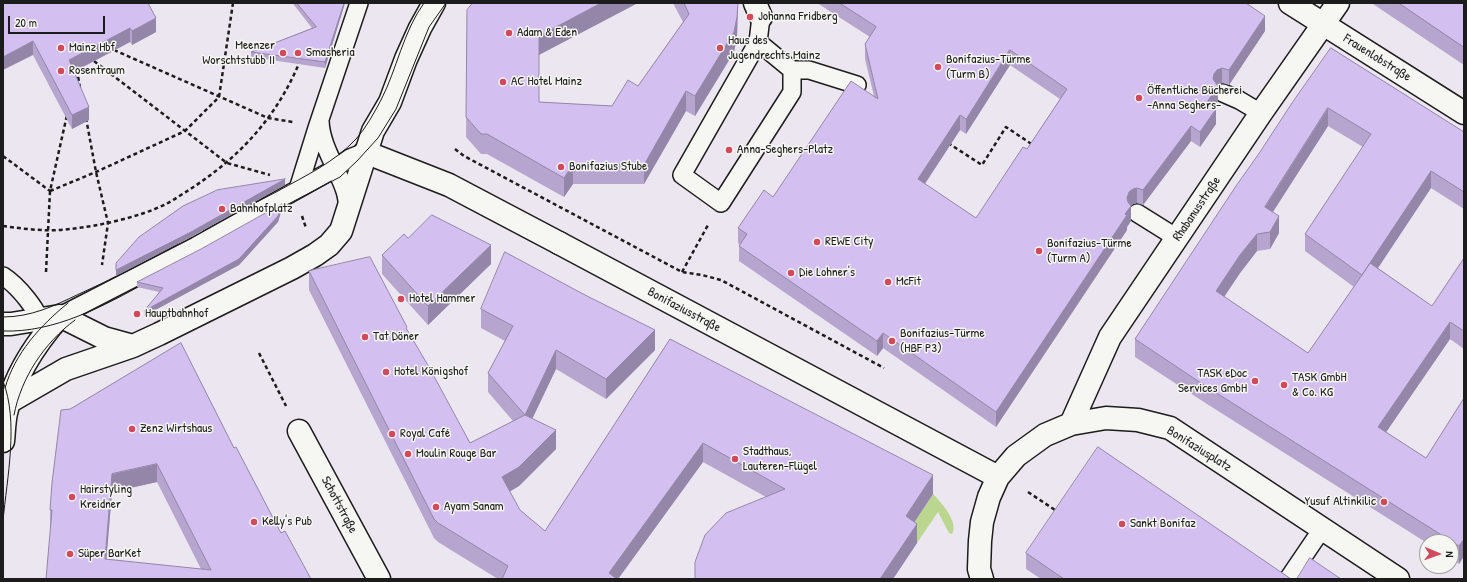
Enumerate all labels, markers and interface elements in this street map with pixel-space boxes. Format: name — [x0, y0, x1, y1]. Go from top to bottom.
scale bar — [10, 8, 107, 34]
place label: Johanna Fridberg — [758, 9, 838, 25]
marker: Johanna Fridberg — [745, 12, 755, 22]
text: 20 m — [15, 14, 37, 31]
place label: Adam & Eden — [517, 25, 577, 41]
marker: Adam & Eden — [504, 28, 514, 38]
street label: Frauenlobstraße — [1340, 31, 1414, 85]
place label: Haus des Jugendrechts Mainz — [728, 33, 820, 64]
place label: Meenzer Worschtstubb II — [202, 38, 275, 69]
place label: Mainz Hbf — [69, 40, 115, 56]
marker: Mainz Hbf — [56, 43, 66, 53]
marker: Haus des Jugendrechts Mainz — [715, 43, 725, 53]
place label: Smasheria — [306, 45, 355, 61]
marker: Meenzer Worschtstubb II — [278, 48, 288, 58]
marker: Smasheria — [293, 48, 303, 58]
place label: Bonifazius-Türme (Turm B) — [946, 52, 1031, 83]
marker: Bonifazius-Türme (Turm B) — [933, 62, 943, 72]
place label: Rosentraum — [69, 63, 125, 79]
marker: Rosentraum — [56, 66, 66, 76]
place label: AC Hotel Mainz — [511, 74, 582, 90]
marker: AC Hotel Mainz — [498, 77, 508, 87]
place label: Öffentliche Bücherei -Anna Seghers- — [1147, 83, 1242, 114]
marker: Öffentliche Bücherei -Anna Seghers- — [1134, 93, 1144, 103]
place label: Anna-Seghers-Platz — [737, 142, 833, 158]
marker: Anna-Seghers-Platz — [724, 145, 734, 155]
place label: Bonifazius Stube — [569, 159, 647, 175]
marker: Bonifazius Stube — [556, 162, 566, 172]
street label: Rhabanusstraße — [1170, 174, 1224, 244]
place label: Bahnhofplatz — [230, 201, 293, 217]
marker: Bahnhofplatz — [217, 204, 227, 214]
place label: REWE City — [825, 234, 873, 250]
place label: Bonifazius-Türme (Turm A) — [1047, 236, 1132, 267]
marker: REWE City — [812, 237, 822, 247]
marker: Bonifazius-Türme (Turm A) — [1034, 246, 1044, 256]
place label: Die Lohner's — [799, 265, 855, 281]
marker: Die Lohner's — [786, 268, 796, 278]
place label: McFit — [896, 274, 921, 290]
marker: McFit — [883, 277, 893, 287]
street label: Bonifaziusstraße — [645, 284, 723, 336]
place label: Hotel Hammer — [409, 291, 475, 307]
marker: Hotel Hammer — [396, 294, 406, 304]
place label: Hauptbahnhof — [145, 306, 209, 322]
marker: Hauptbahnhof — [132, 309, 142, 319]
place label: Bonifazius-Türme (HBF P3) — [900, 326, 985, 357]
place label: Tat Döner — [373, 329, 419, 345]
marker: Tat Döner — [360, 332, 370, 342]
marker: Bonifazius-Türme (HBF P3) — [887, 336, 897, 346]
place label: Hotel Königshof — [394, 364, 468, 380]
place label: TASK eDoc Services GmbH — [1178, 366, 1247, 397]
marker: Hotel Königshof — [381, 367, 391, 377]
place label: TASK GmbH & Co. KG — [1292, 370, 1347, 401]
marker: TASK eDoc Services GmbH — [1250, 376, 1260, 386]
marker: TASK GmbH & Co. KG — [1279, 380, 1289, 390]
place label: Zenz Wirtshaus — [140, 421, 212, 437]
street label: Bonifaziusplatz — [1164, 423, 1234, 475]
marker: Zenz Wirtshaus — [127, 424, 137, 434]
place label: Royal Café — [400, 426, 450, 442]
marker: Royal Café — [387, 429, 397, 439]
place label: Stadthaus, Lauteren-Flügel — [743, 444, 817, 475]
place label: Moulin Rouge Bar — [416, 446, 496, 462]
marker: Moulin Rouge Bar — [403, 449, 413, 459]
marker: Stadthaus, Lauteren-Flügel — [730, 454, 740, 464]
street label: Schottstraße — [317, 474, 361, 536]
place label: Hairstyling Kreidner — [80, 482, 132, 513]
marker: Hairstyling Kreidner — [67, 492, 77, 502]
place label: Yusuf Altinkilic — [1304, 494, 1376, 510]
marker: Yusuf Altinkilic — [1379, 497, 1389, 507]
place label: Ayam Sanam — [444, 499, 504, 515]
marker: Ayam Sanam — [431, 502, 441, 512]
place label: Kelly's Pub — [262, 514, 312, 530]
place label: Sankt Bonifaz — [1130, 516, 1196, 532]
marker: Kelly's Pub — [249, 517, 259, 527]
marker: Sankt Bonifaz — [1117, 519, 1127, 529]
north arrow — [1419, 534, 1459, 574]
place label: Süper BarKet — [78, 546, 141, 562]
marker: Süper BarKet — [65, 549, 75, 559]
text: N — [1443, 551, 1457, 558]

